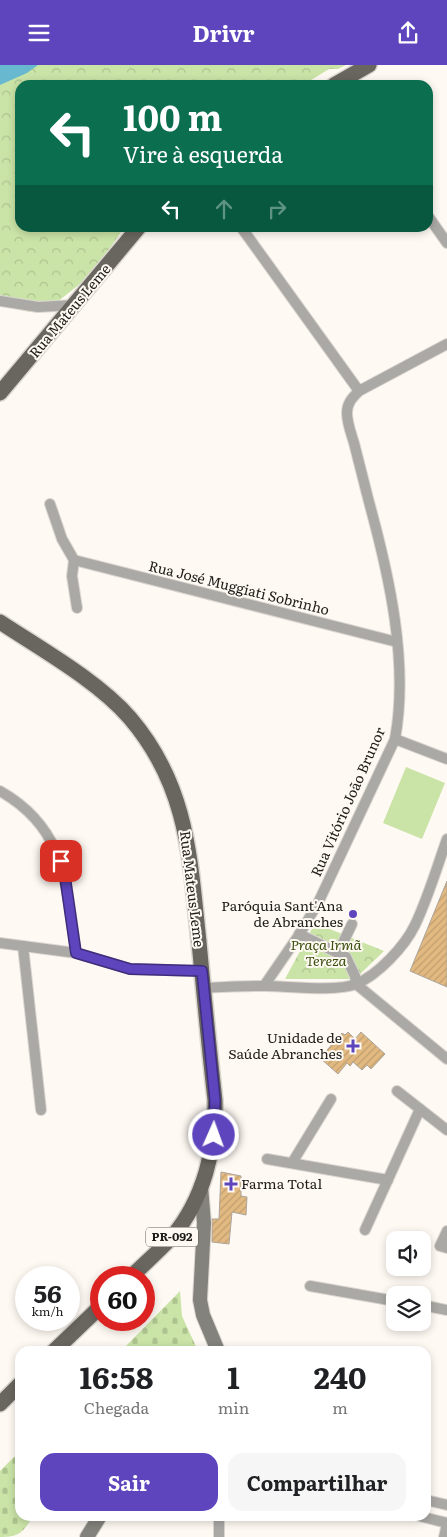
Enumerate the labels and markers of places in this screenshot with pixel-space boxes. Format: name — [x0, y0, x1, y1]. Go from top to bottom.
pin — [40, 840, 82, 882]
place label: Paróquia Sant'Ana de Abranches — [221, 895, 343, 931]
marker: Paróquia Sant'Ana de Abranches — [347, 908, 359, 920]
place label: Unidade de Saúde Abranches — [228, 1027, 342, 1063]
marker: Unidade de Saúde Abranches — [346, 1039, 360, 1053]
place label: Farma Total — [241, 1173, 322, 1193]
marker: Farma Total — [225, 1178, 237, 1190]

